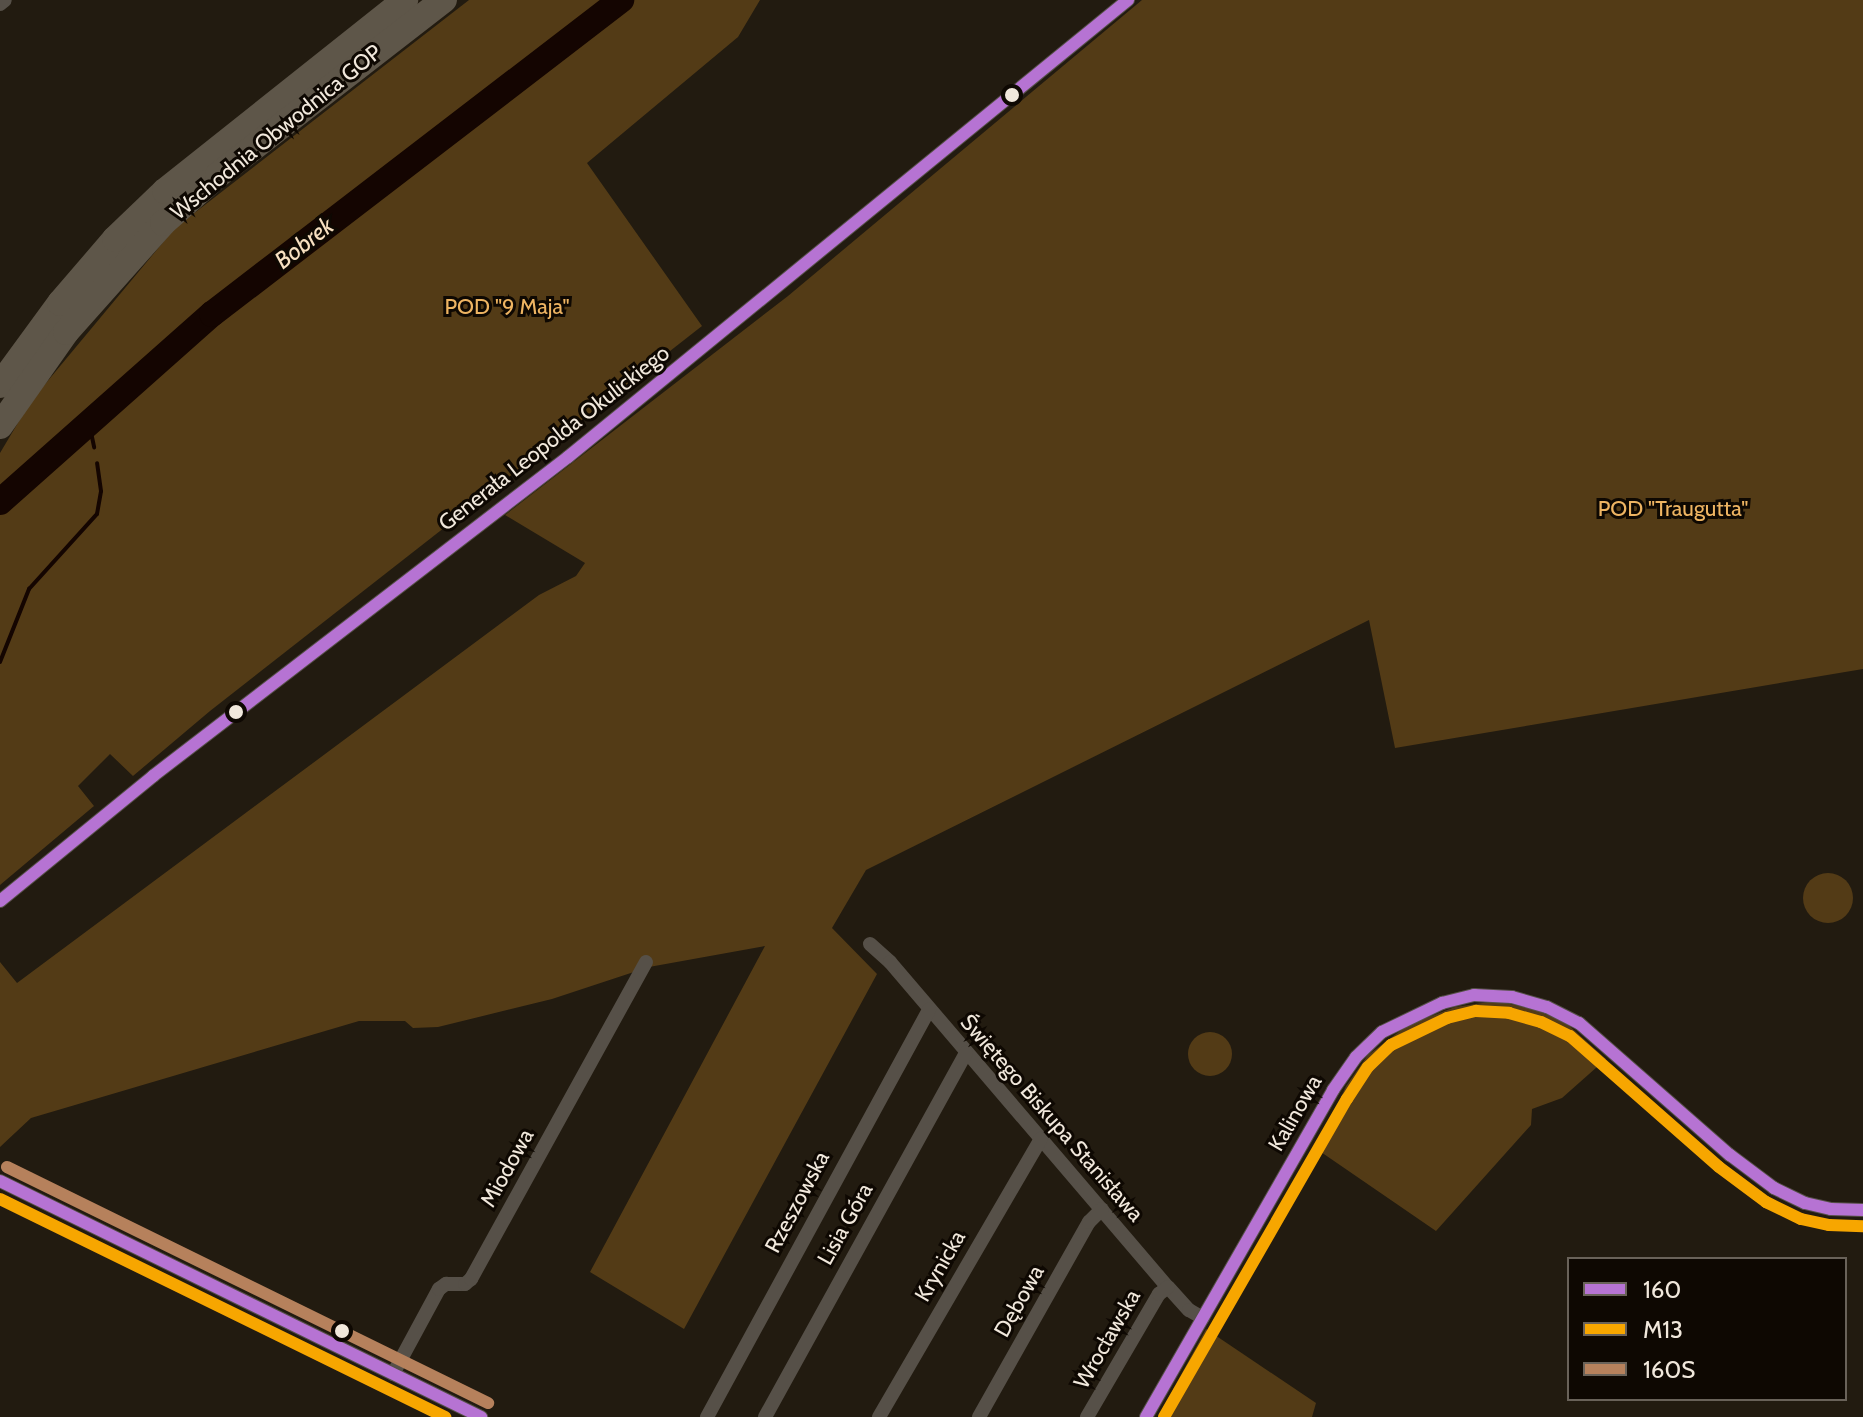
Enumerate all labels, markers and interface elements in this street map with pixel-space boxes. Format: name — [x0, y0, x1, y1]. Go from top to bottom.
street label: Wschodnia Obwodnica GOP — [165, 39, 387, 225]
unlabelled marker — [1004, 87, 1020, 103]
water label: Bobrek — [269, 211, 339, 275]
park label: POD "9 Maja" — [444, 294, 570, 320]
street label: Generała Leopolda Okulickiego — [433, 340, 675, 536]
park label: POD "Traugutta" — [1598, 496, 1748, 522]
unlabelled marker — [228, 704, 244, 720]
street label: Świętego Biskupa Stanisława — [955, 1009, 1149, 1227]
street label: Kalinowa — [1263, 1070, 1327, 1156]
street label: Miodowa — [475, 1124, 539, 1212]
street label: Rzeszowska — [759, 1147, 835, 1257]
street label: Lisia Góra — [812, 1179, 878, 1269]
street label: Krynicka — [909, 1226, 971, 1306]
legend — [1567, 1257, 1847, 1401]
street label: Dębowa — [989, 1261, 1049, 1341]
text: 160 — [1643, 1275, 1681, 1304]
street label: Wrocławska — [1068, 1285, 1146, 1393]
text: M13 — [1643, 1315, 1683, 1344]
unlabelled marker — [334, 1323, 350, 1339]
text: 160S — [1643, 1355, 1695, 1384]

